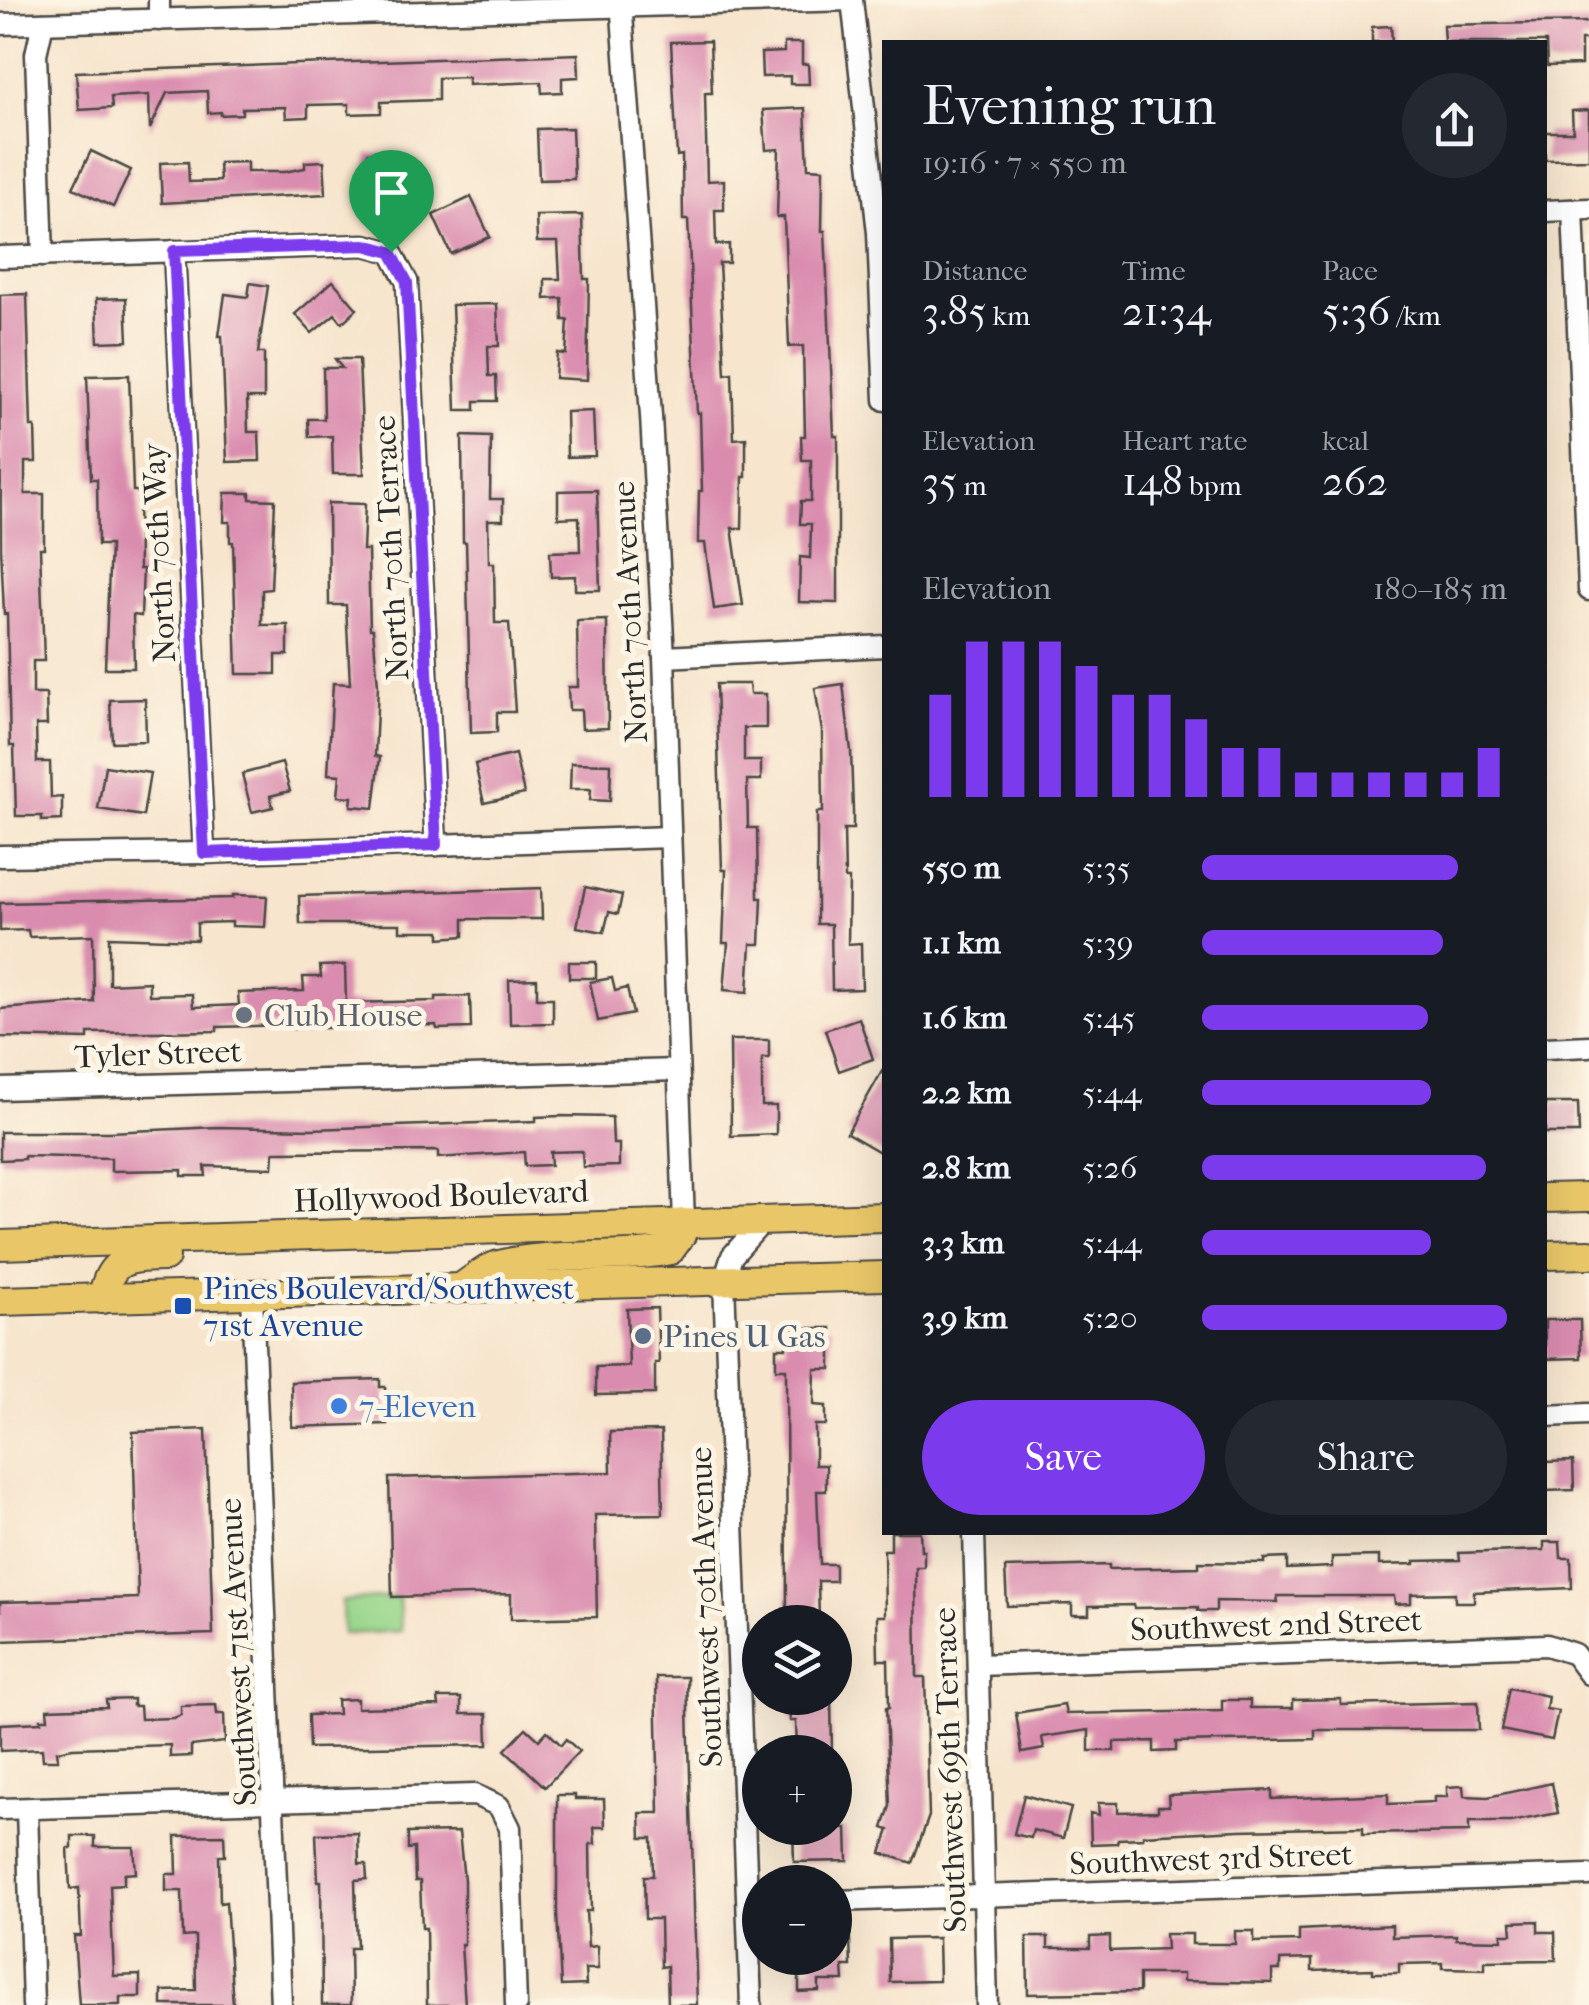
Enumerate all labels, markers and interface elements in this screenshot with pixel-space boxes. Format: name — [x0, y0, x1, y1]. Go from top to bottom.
button: share — [1402, 73, 1507, 178]
text: Evening run — [922, 74, 1216, 138]
text: 19:16 · 7 × 550 m — [922, 144, 1127, 181]
pin — [349, 150, 434, 253]
icon: arrive — [364, 165, 419, 220]
text: Distance — [922, 254, 1027, 287]
text: Time — [1122, 254, 1186, 287]
text: Pace — [1322, 254, 1378, 287]
text: 3.85 — [922, 287, 987, 336]
text: 21:34 — [1122, 287, 1211, 336]
text: 5:36 — [1322, 287, 1390, 336]
text: km — [987, 299, 1030, 332]
text: /km — [1390, 299, 1441, 332]
street label: North 70th Terrace — [366, 414, 416, 682]
text: Elevation — [922, 424, 1035, 457]
text: Heart rate — [1122, 424, 1247, 457]
text: kcal — [1322, 424, 1369, 457]
street label: North 70th Way — [135, 441, 183, 664]
text: 35 — [922, 457, 957, 506]
text: 148 — [1122, 457, 1183, 506]
text: 262 — [1322, 457, 1388, 506]
text: m — [957, 469, 987, 502]
text: bpm — [1183, 469, 1242, 502]
street label: North 70th Avenue — [605, 480, 655, 744]
text: Elevation — [922, 570, 1051, 607]
text: 180–185 m — [1373, 570, 1507, 607]
text: 550 m — [922, 849, 1001, 886]
text: 5:35 — [1082, 849, 1131, 886]
text: 1.1 km — [922, 924, 1001, 961]
text: 5:39 — [1082, 924, 1133, 961]
place label: Club House — [264, 997, 423, 1034]
text: 1.6 km — [922, 999, 1007, 1036]
text: 5:45 — [1082, 999, 1135, 1036]
marker: Club House — [233, 1004, 255, 1026]
street label: Tyler Street — [74, 1033, 243, 1075]
text: 2.2 km — [922, 1074, 1011, 1111]
text: 5:44 — [1082, 1074, 1142, 1111]
text: 2.8 km — [922, 1149, 1011, 1186]
text: 5:26 — [1082, 1149, 1137, 1186]
street label: Hollywood Boulevard — [293, 1172, 590, 1220]
text: 3.3 km — [922, 1224, 1004, 1261]
text: 5:44 — [1082, 1224, 1142, 1261]
place label: Pines Boulevard/Southwest 71st Avenue — [203, 1270, 575, 1344]
marker: Pines Boulevard/Southwest 71st Avenue — [172, 1295, 194, 1317]
text: 3.9 km — [922, 1299, 1008, 1336]
text: 5:20 — [1082, 1299, 1138, 1336]
place label: Pines U Gas — [663, 1318, 826, 1355]
marker: Pines U Gas — [632, 1325, 654, 1347]
place label: 7-Eleven — [359, 1388, 477, 1425]
marker: 7-Eleven — [328, 1395, 350, 1417]
button: Save — [922, 1400, 1205, 1515]
button: Share — [1225, 1400, 1507, 1515]
street label: Southwest 70th Avenue — [682, 1446, 730, 1768]
street label: Southwest 71st Avenue — [211, 1497, 265, 1807]
street label: Southwest 2nd Street — [1129, 1601, 1423, 1649]
map controls — [742, 1605, 852, 1975]
button: layers — [742, 1605, 852, 1715]
street label: Southwest 69th Terrace — [926, 1607, 974, 1933]
button: + — [742, 1735, 852, 1845]
street label: Southwest 3rd Street — [1069, 1836, 1354, 1882]
button: − — [742, 1865, 852, 1975]

